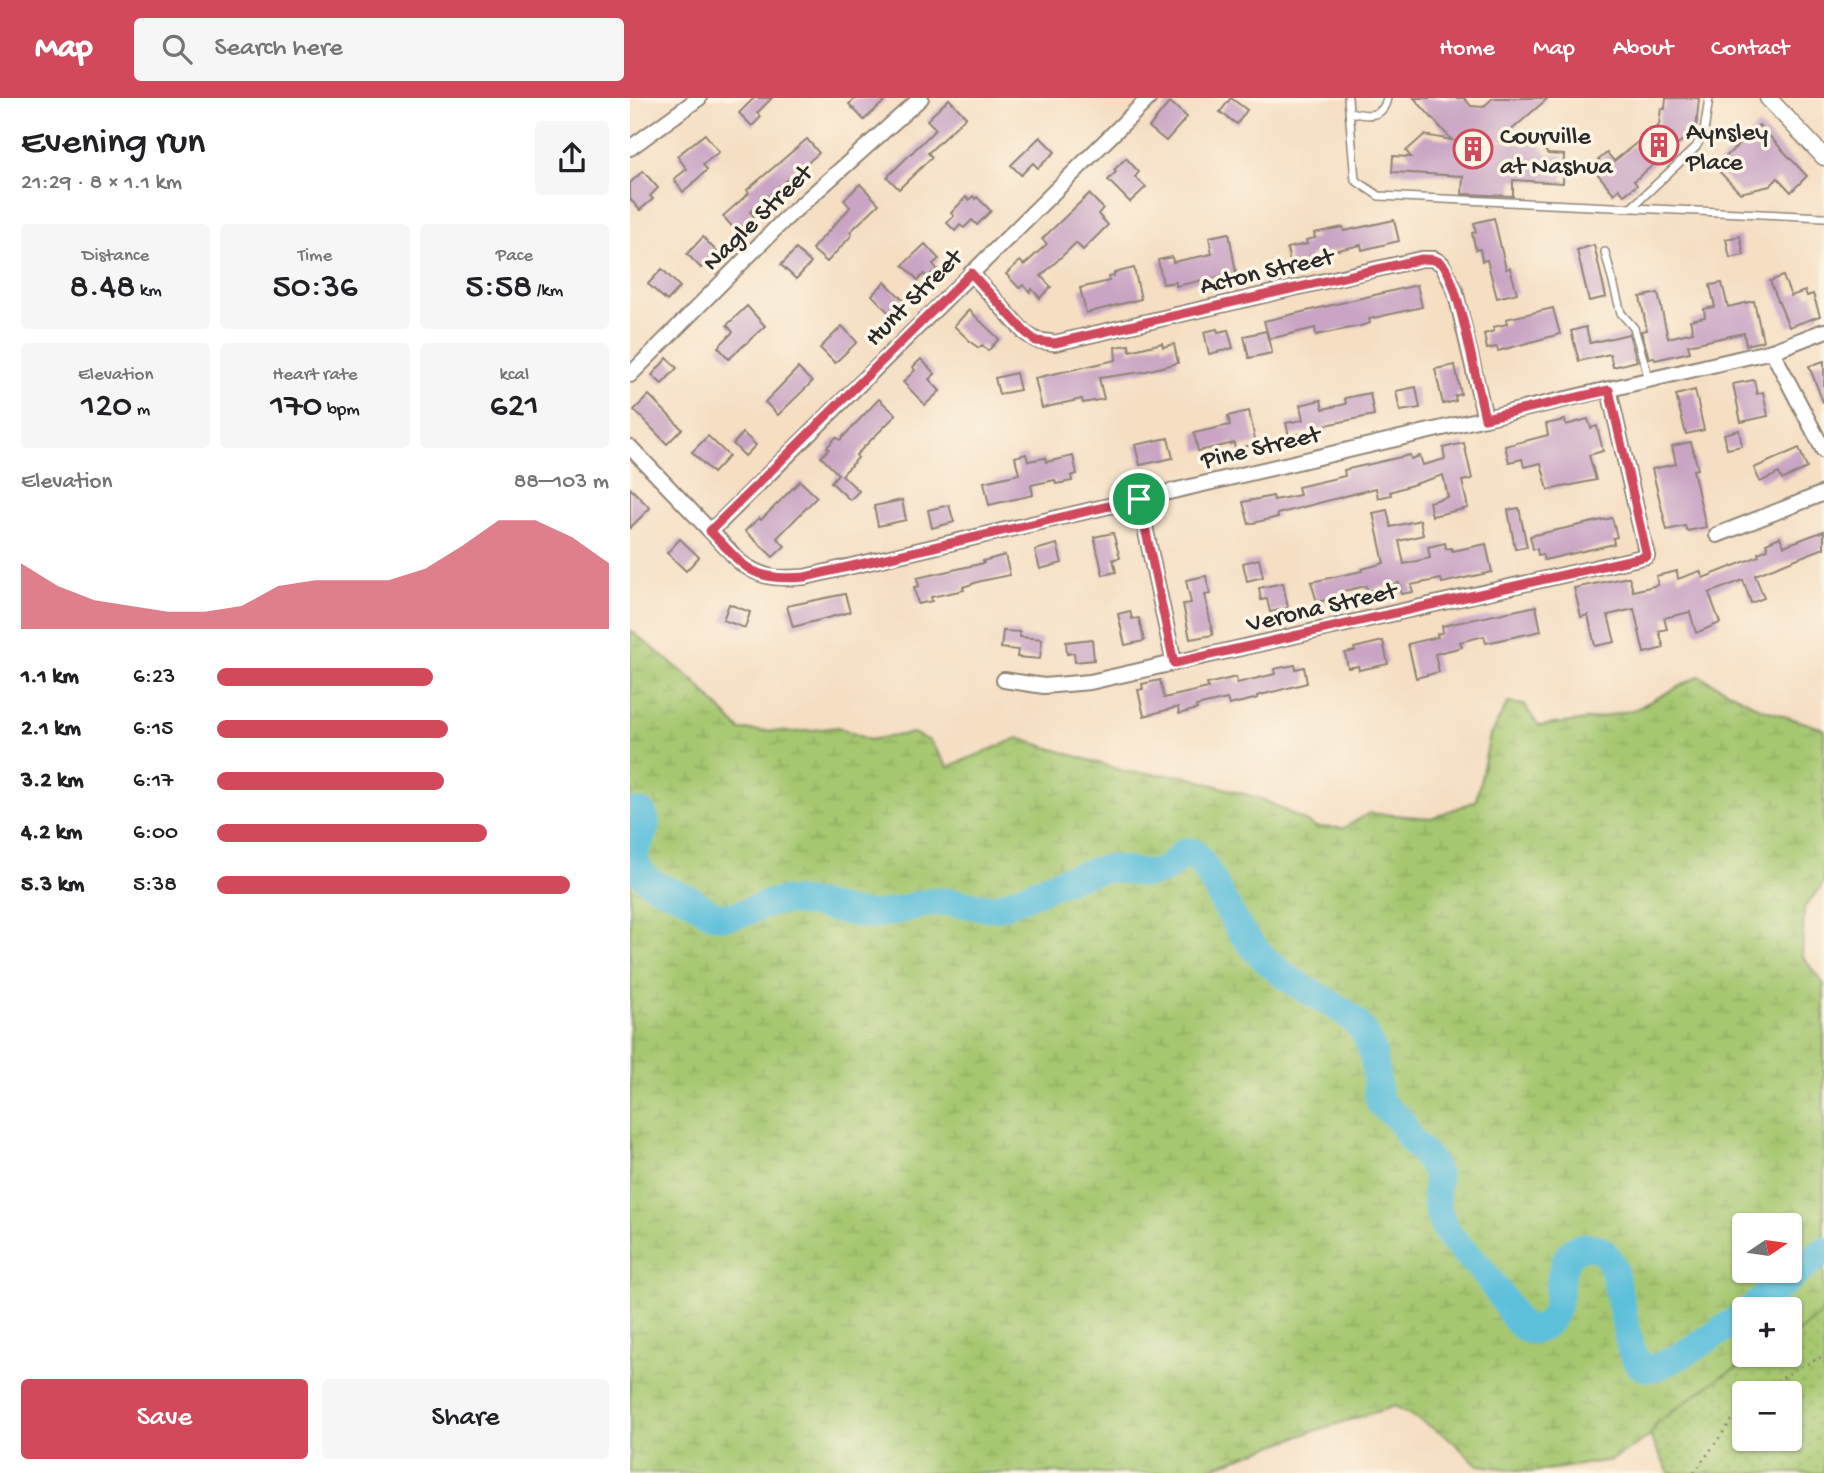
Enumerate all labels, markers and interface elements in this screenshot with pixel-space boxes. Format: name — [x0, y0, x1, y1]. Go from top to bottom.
search box — [134, 18, 624, 81]
text: Map — [35, 30, 92, 68]
icon: search — [158, 30, 196, 68]
text: Search here — [214, 34, 343, 65]
text: Home — [1439, 35, 1495, 64]
text: Map — [1533, 35, 1575, 64]
text: About — [1613, 35, 1673, 64]
text: Contact — [1711, 35, 1789, 64]
place label: Aynsley Place — [1685, 119, 1768, 180]
button: share — [535, 121, 609, 195]
text: Evening run — [21, 122, 205, 166]
place label: Courville at Nashua — [1500, 123, 1614, 184]
building icon: Aynsley Place — [1638, 124, 1680, 166]
building icon: Courville at Nashua — [1452, 128, 1494, 170]
street label: Nagle Street — [698, 158, 822, 279]
text: 21:29 · 8 × 1.1 km — [21, 170, 182, 197]
street label: Hunt Street — [860, 242, 972, 355]
street label: Acton Street — [1197, 242, 1339, 304]
text: Distance — [82, 245, 149, 268]
text: Time — [298, 245, 332, 268]
text: Pace — [496, 245, 533, 268]
text: 8.48 — [69, 268, 135, 309]
text: 50:36 — [272, 268, 358, 309]
text: 5:58 — [465, 268, 532, 309]
text: km — [135, 280, 162, 303]
text: /km — [532, 280, 563, 303]
text: Elevation — [78, 364, 153, 387]
text: Heart rate — [272, 364, 358, 387]
text: kcal — [499, 364, 529, 387]
text: 120 — [81, 387, 132, 428]
text: 170 — [270, 387, 322, 428]
text: 621 — [490, 387, 539, 428]
text: m — [132, 399, 150, 422]
text: bpm — [322, 399, 360, 422]
street label: Pine Street — [1197, 420, 1326, 478]
text: Elevation — [21, 469, 112, 496]
text: 88–103 m — [514, 469, 609, 496]
pin — [1109, 469, 1169, 529]
icon: arrive — [1120, 480, 1158, 518]
street label: Verona Street — [1243, 577, 1402, 642]
text: 1.1 km — [21, 664, 79, 691]
text: 6:23 — [133, 664, 175, 691]
text: 2.1 km — [21, 716, 81, 743]
text: 6:15 — [133, 716, 173, 743]
text: 3.2 km — [21, 768, 83, 795]
text: 6:17 — [133, 768, 173, 795]
text: 4.2 km — [21, 820, 82, 847]
text: 6:00 — [133, 820, 178, 847]
text: 5.3 km — [21, 872, 84, 899]
text: 5:38 — [133, 872, 177, 899]
north arrow — [1732, 1213, 1802, 1283]
map controls — [1732, 1213, 1802, 1451]
button: + — [1732, 1297, 1802, 1367]
button: Save — [21, 1379, 308, 1459]
button: Share — [322, 1379, 609, 1459]
button: − — [1732, 1381, 1802, 1451]

